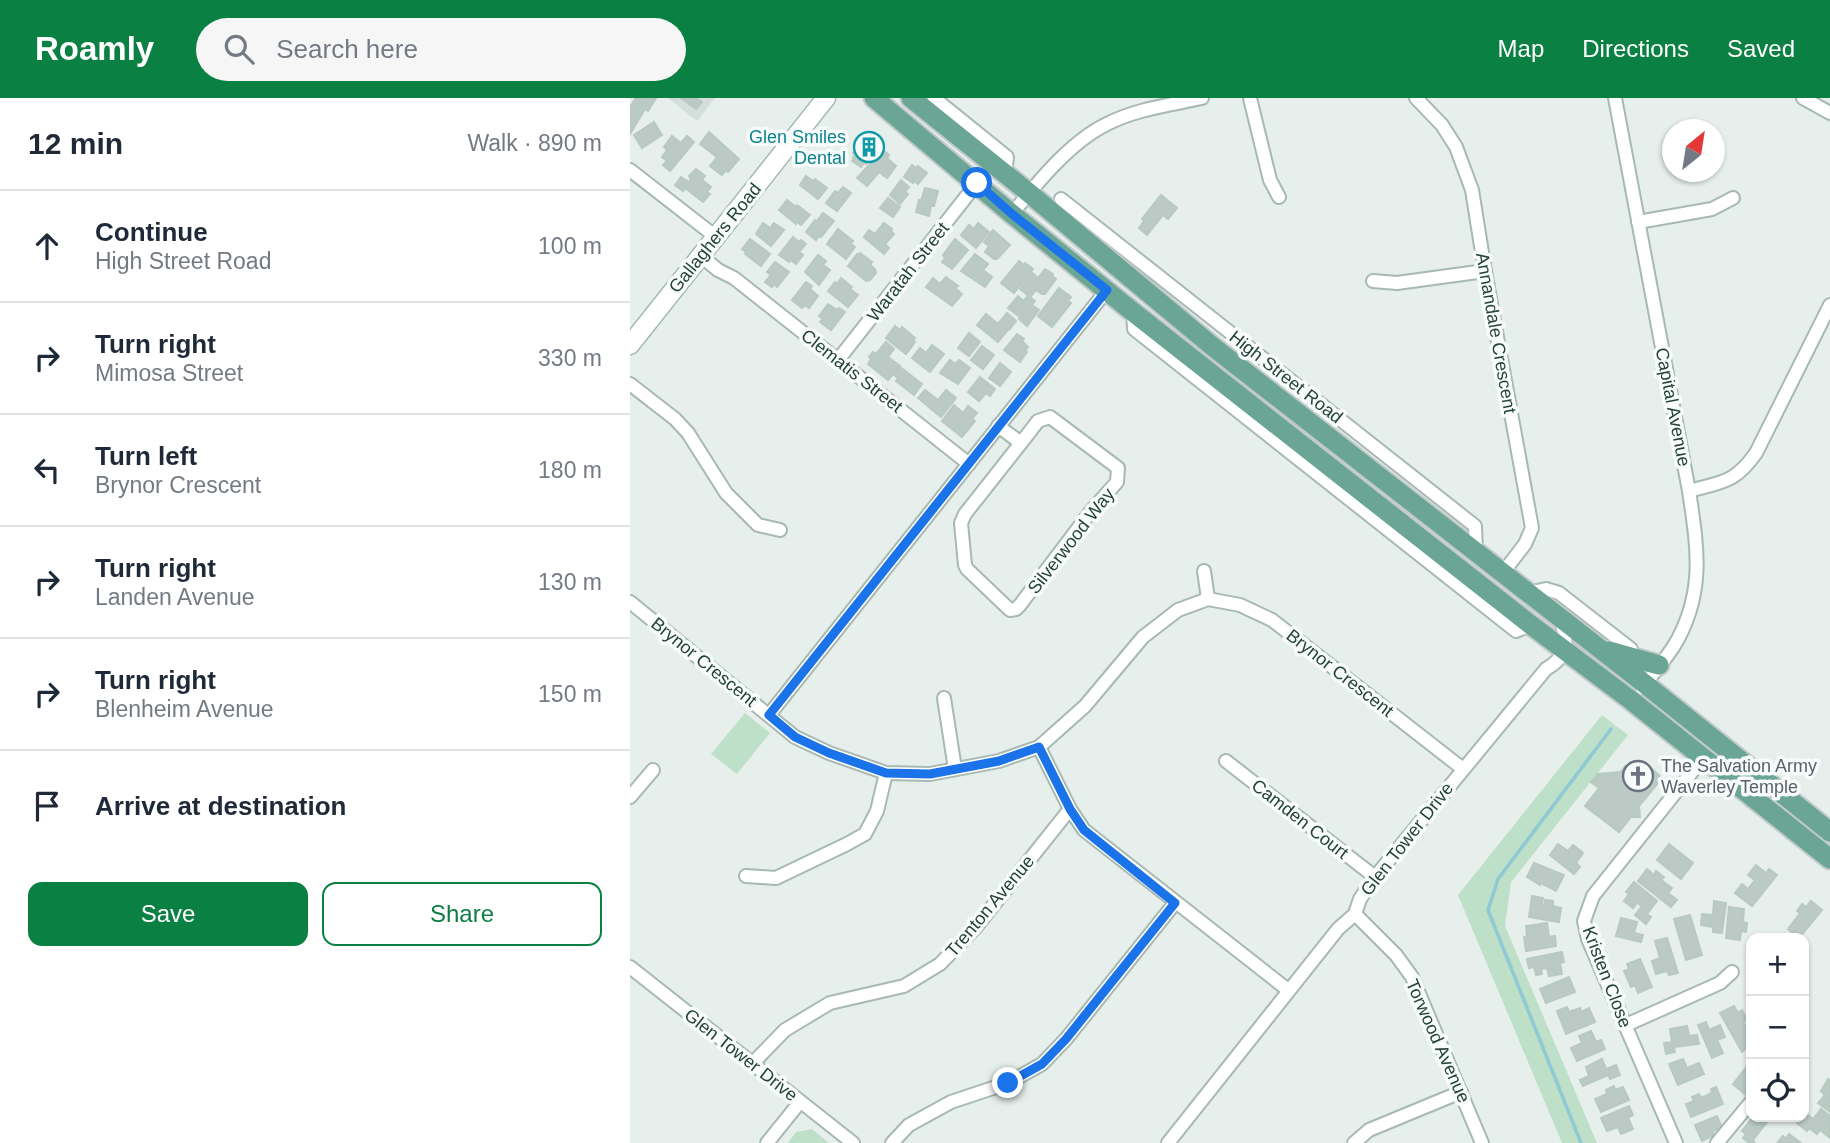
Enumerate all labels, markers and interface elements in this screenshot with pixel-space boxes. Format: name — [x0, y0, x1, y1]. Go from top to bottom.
search box — [196, 18, 686, 81]
text: Roamly — [35, 30, 154, 67]
icon: search — [220, 30, 258, 68]
text: Search here — [276, 34, 418, 64]
text: Map — [1498, 35, 1544, 62]
text: Directions — [1582, 35, 1689, 62]
text: Saved — [1727, 35, 1795, 62]
north arrow — [1662, 119, 1725, 182]
text: 12 min — [28, 127, 123, 160]
place label: Glen Smiles Dental — [749, 127, 846, 168]
text: Walk · 890 m — [467, 130, 602, 156]
building icon: Glen Smiles Dental — [852, 130, 886, 164]
route start — [961, 167, 992, 198]
street label: Gallaghers Road — [665, 179, 765, 297]
text: Continue — [95, 217, 208, 247]
street label: Waratah Street — [863, 218, 953, 326]
icon: ahead — [28, 227, 66, 265]
text: 100 m — [538, 233, 602, 259]
text: High Street Road — [95, 248, 271, 274]
street label: Annandale Crescent — [1472, 251, 1520, 415]
street label: Clematis Street — [797, 325, 907, 417]
street label: High Street Road — [1225, 327, 1347, 427]
text: Turn right — [95, 329, 216, 359]
icon: right — [28, 339, 66, 377]
text: 330 m — [538, 345, 602, 371]
street label: Capital Avenue — [1652, 346, 1694, 468]
text: Mimosa Street — [95, 360, 243, 386]
text: Turn left — [95, 441, 197, 471]
icon: left — [28, 451, 66, 489]
text: 180 m — [538, 457, 602, 483]
text: Brynor Crescent — [95, 472, 261, 498]
street label: Silverwood Way — [1024, 484, 1118, 598]
text: Turn right — [95, 553, 216, 583]
icon: right — [28, 563, 66, 601]
text: 130 m — [538, 569, 602, 595]
text: Landen Avenue — [95, 584, 254, 610]
street label: Brynor Crescent — [647, 613, 761, 711]
street label: Brynor Crescent — [1283, 625, 1397, 721]
text: Turn right — [95, 665, 216, 695]
icon: right — [28, 675, 66, 713]
text: 150 m — [538, 681, 602, 707]
text: Blenheim Avenue — [95, 696, 274, 722]
place label: The Salvation Army Waverley Temple — [1661, 756, 1817, 797]
church icon: The Salvation Army Waverley Temple — [1621, 759, 1655, 793]
street label: Camden Court — [1248, 775, 1352, 863]
street label: Glen Tower Drive — [1357, 779, 1457, 899]
icon: arrive — [28, 787, 66, 825]
text: Arrive at destination — [95, 791, 346, 821]
street label: Trenton Avenue — [942, 851, 1038, 961]
button: Save — [28, 882, 308, 946]
button: Share — [322, 882, 602, 946]
street label: Kristen Close — [1578, 923, 1636, 1031]
map controls — [1746, 933, 1809, 1122]
button: + — [1746, 933, 1809, 996]
street label: Torwood Avenue — [1402, 976, 1474, 1106]
button: − — [1746, 996, 1809, 1059]
street label: Glen Tower Drive — [681, 1005, 801, 1105]
button: locate — [1746, 1059, 1809, 1122]
route end — [992, 1067, 1023, 1098]

